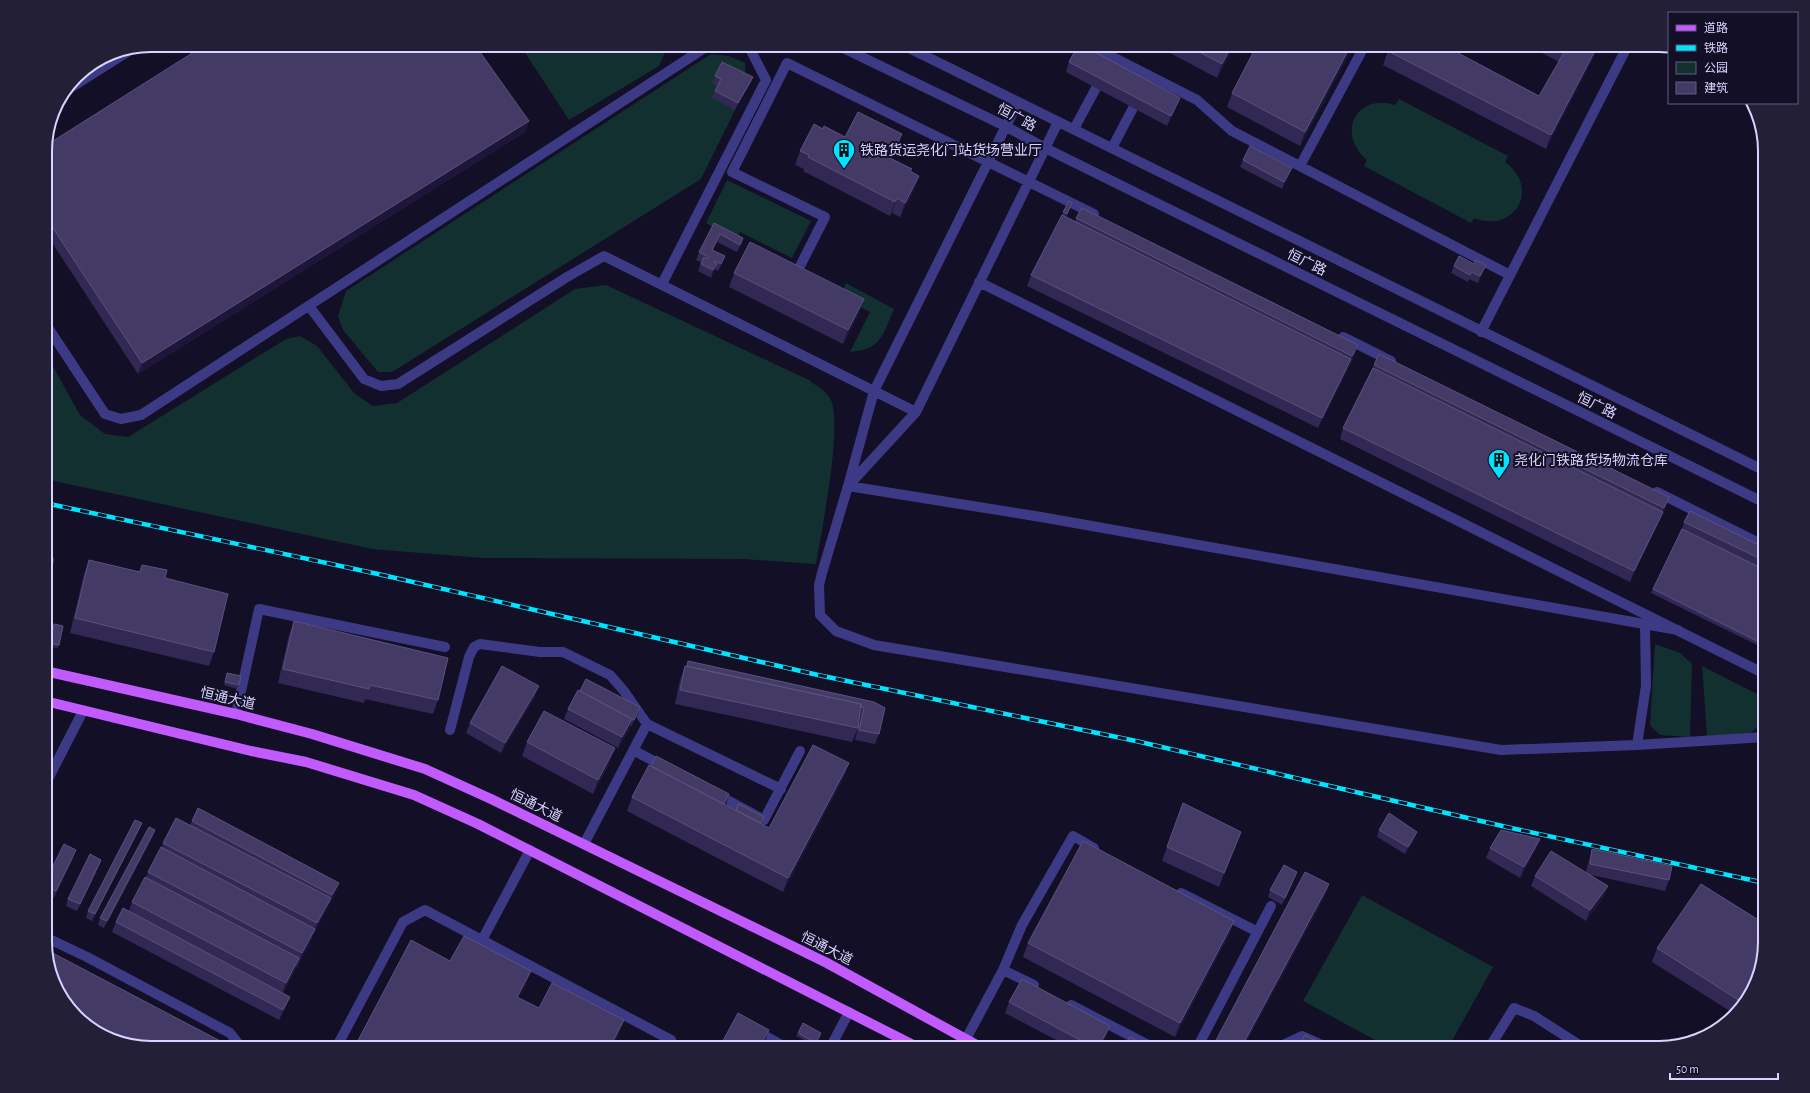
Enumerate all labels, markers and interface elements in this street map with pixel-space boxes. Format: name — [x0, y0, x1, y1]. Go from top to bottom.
legend — [1668, 12, 1798, 104]
text: 道路 — [1704, 21, 1728, 34]
text: 铁路 — [1704, 41, 1728, 54]
text: 公园 — [1704, 62, 1728, 74]
text: 建筑 — [1704, 81, 1728, 94]
street label: 恒广路 — [995, 101, 1039, 134]
building icon: 铁路货运尧化门站货场营业厅 — [831, 137, 857, 170]
place label: 铁路货运尧化门站货场营业厅 — [860, 142, 1042, 158]
street label: 恒广路 — [1285, 247, 1329, 278]
street label: 恒广路 — [1575, 390, 1619, 421]
building icon: 尧化门铁路货场物流仓库 — [1486, 447, 1512, 480]
place label: 尧化门铁路货场物流仓库 — [1514, 452, 1668, 468]
street label: 恒通大道 — [199, 685, 257, 712]
street label: 恒通大道 — [507, 786, 564, 824]
street label: 恒通大道 — [798, 929, 855, 968]
scale bar — [1670, 1055, 1778, 1081]
text: 50 m — [1676, 1063, 1699, 1075]

